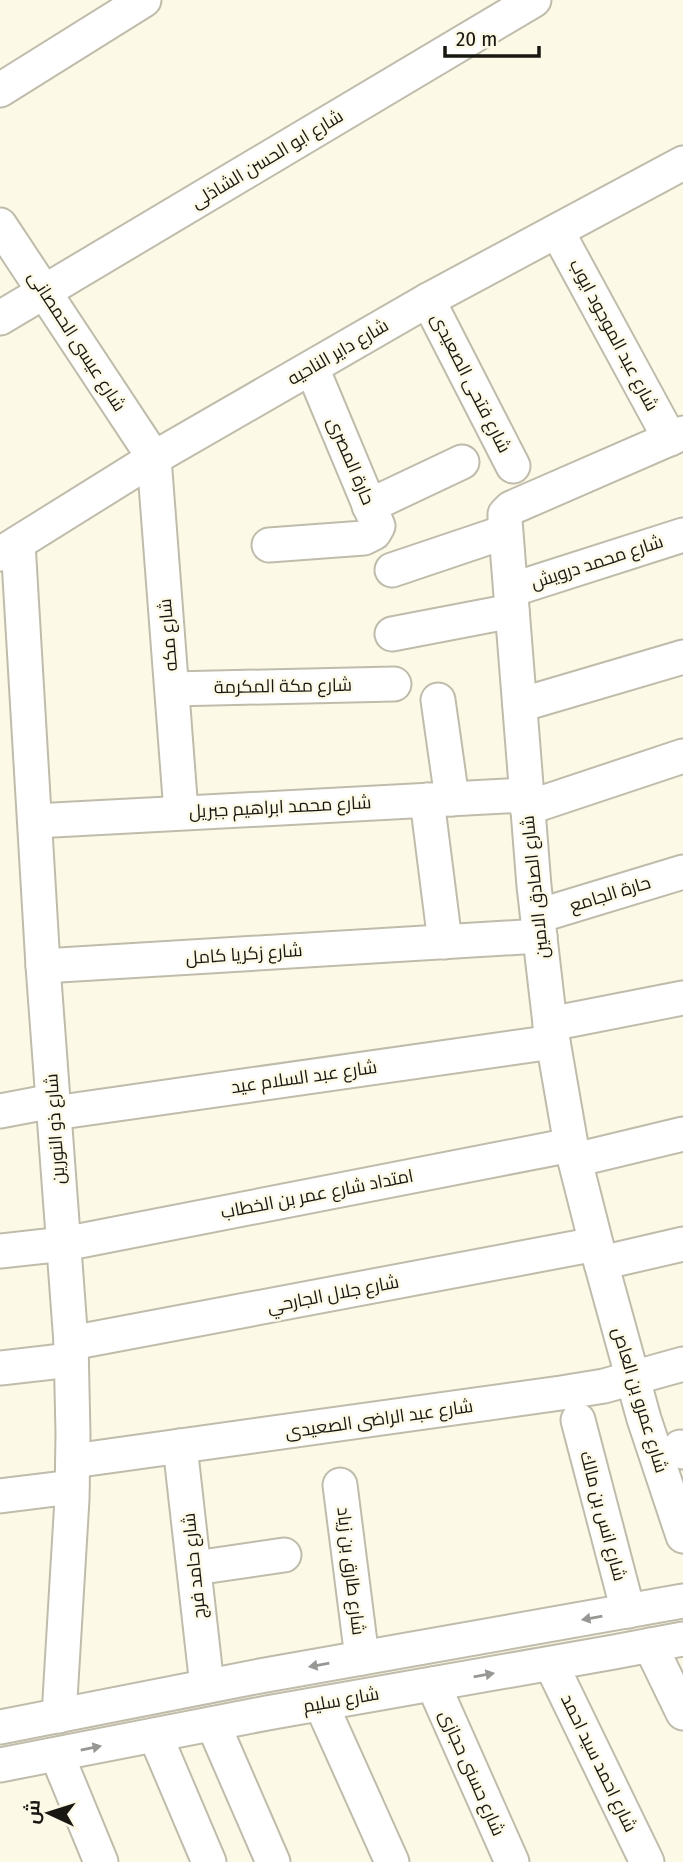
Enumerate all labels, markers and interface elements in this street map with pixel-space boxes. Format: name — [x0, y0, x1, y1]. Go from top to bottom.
scale bar — [445, 14, 540, 58]
text: 20 m — [456, 26, 497, 52]
street label: شارع ابو الحسن الشاذلى — [187, 105, 348, 214]
street label: شارع عبد الموجود ايوب — [564, 255, 663, 415]
street label: شارع عيسى الحمصانى — [23, 267, 131, 416]
street label: شارع فتحى الصعيدى — [425, 309, 516, 457]
street label: شارع داير الناحيه — [284, 314, 393, 391]
street label: حارة المصرى — [323, 414, 379, 508]
street label: شارع محمد درويش — [528, 530, 666, 595]
street label: شارع مكه — [154, 598, 183, 672]
street label: شارع مكة المكرمة — [214, 674, 352, 699]
street label: شارع محمد ابراهيم جبريل — [188, 791, 372, 824]
street label: شارع الصادق الامين — [517, 814, 554, 960]
street label: حارة الجامع — [567, 871, 654, 918]
street label: شارع زكريا كامل — [185, 939, 303, 970]
street label: شارع عبد السلام عيد — [230, 1056, 379, 1099]
street label: شارع ذو النورين — [40, 1073, 71, 1185]
street label: امتداد شارع عمر بن الخطاب — [219, 1165, 415, 1224]
street label: شارع جلال الجارحي — [265, 1270, 401, 1321]
street label: شارع عمرو بن العاص — [606, 1325, 673, 1476]
street label: شارع عبد الراضى الصعيدى — [284, 1395, 474, 1444]
street label: شارع انس بن مالك — [574, 1449, 631, 1584]
street label: شارع طارق بن زياد — [331, 1506, 370, 1636]
street label: شارع حامد فرج — [177, 1512, 212, 1620]
one-way arrow — [581, 1612, 603, 1623]
one-way arrow — [308, 1660, 330, 1671]
one-way arrow — [473, 1670, 495, 1681]
street label: شارع سليم — [301, 1683, 381, 1718]
street label: شارع احمد سيد احمد — [555, 1691, 642, 1836]
street label: شارع حسنى حجازى — [433, 1706, 510, 1840]
one-way arrow — [80, 1742, 102, 1753]
north arrow — [14, 1778, 84, 1848]
text: ش — [20, 1799, 45, 1825]

